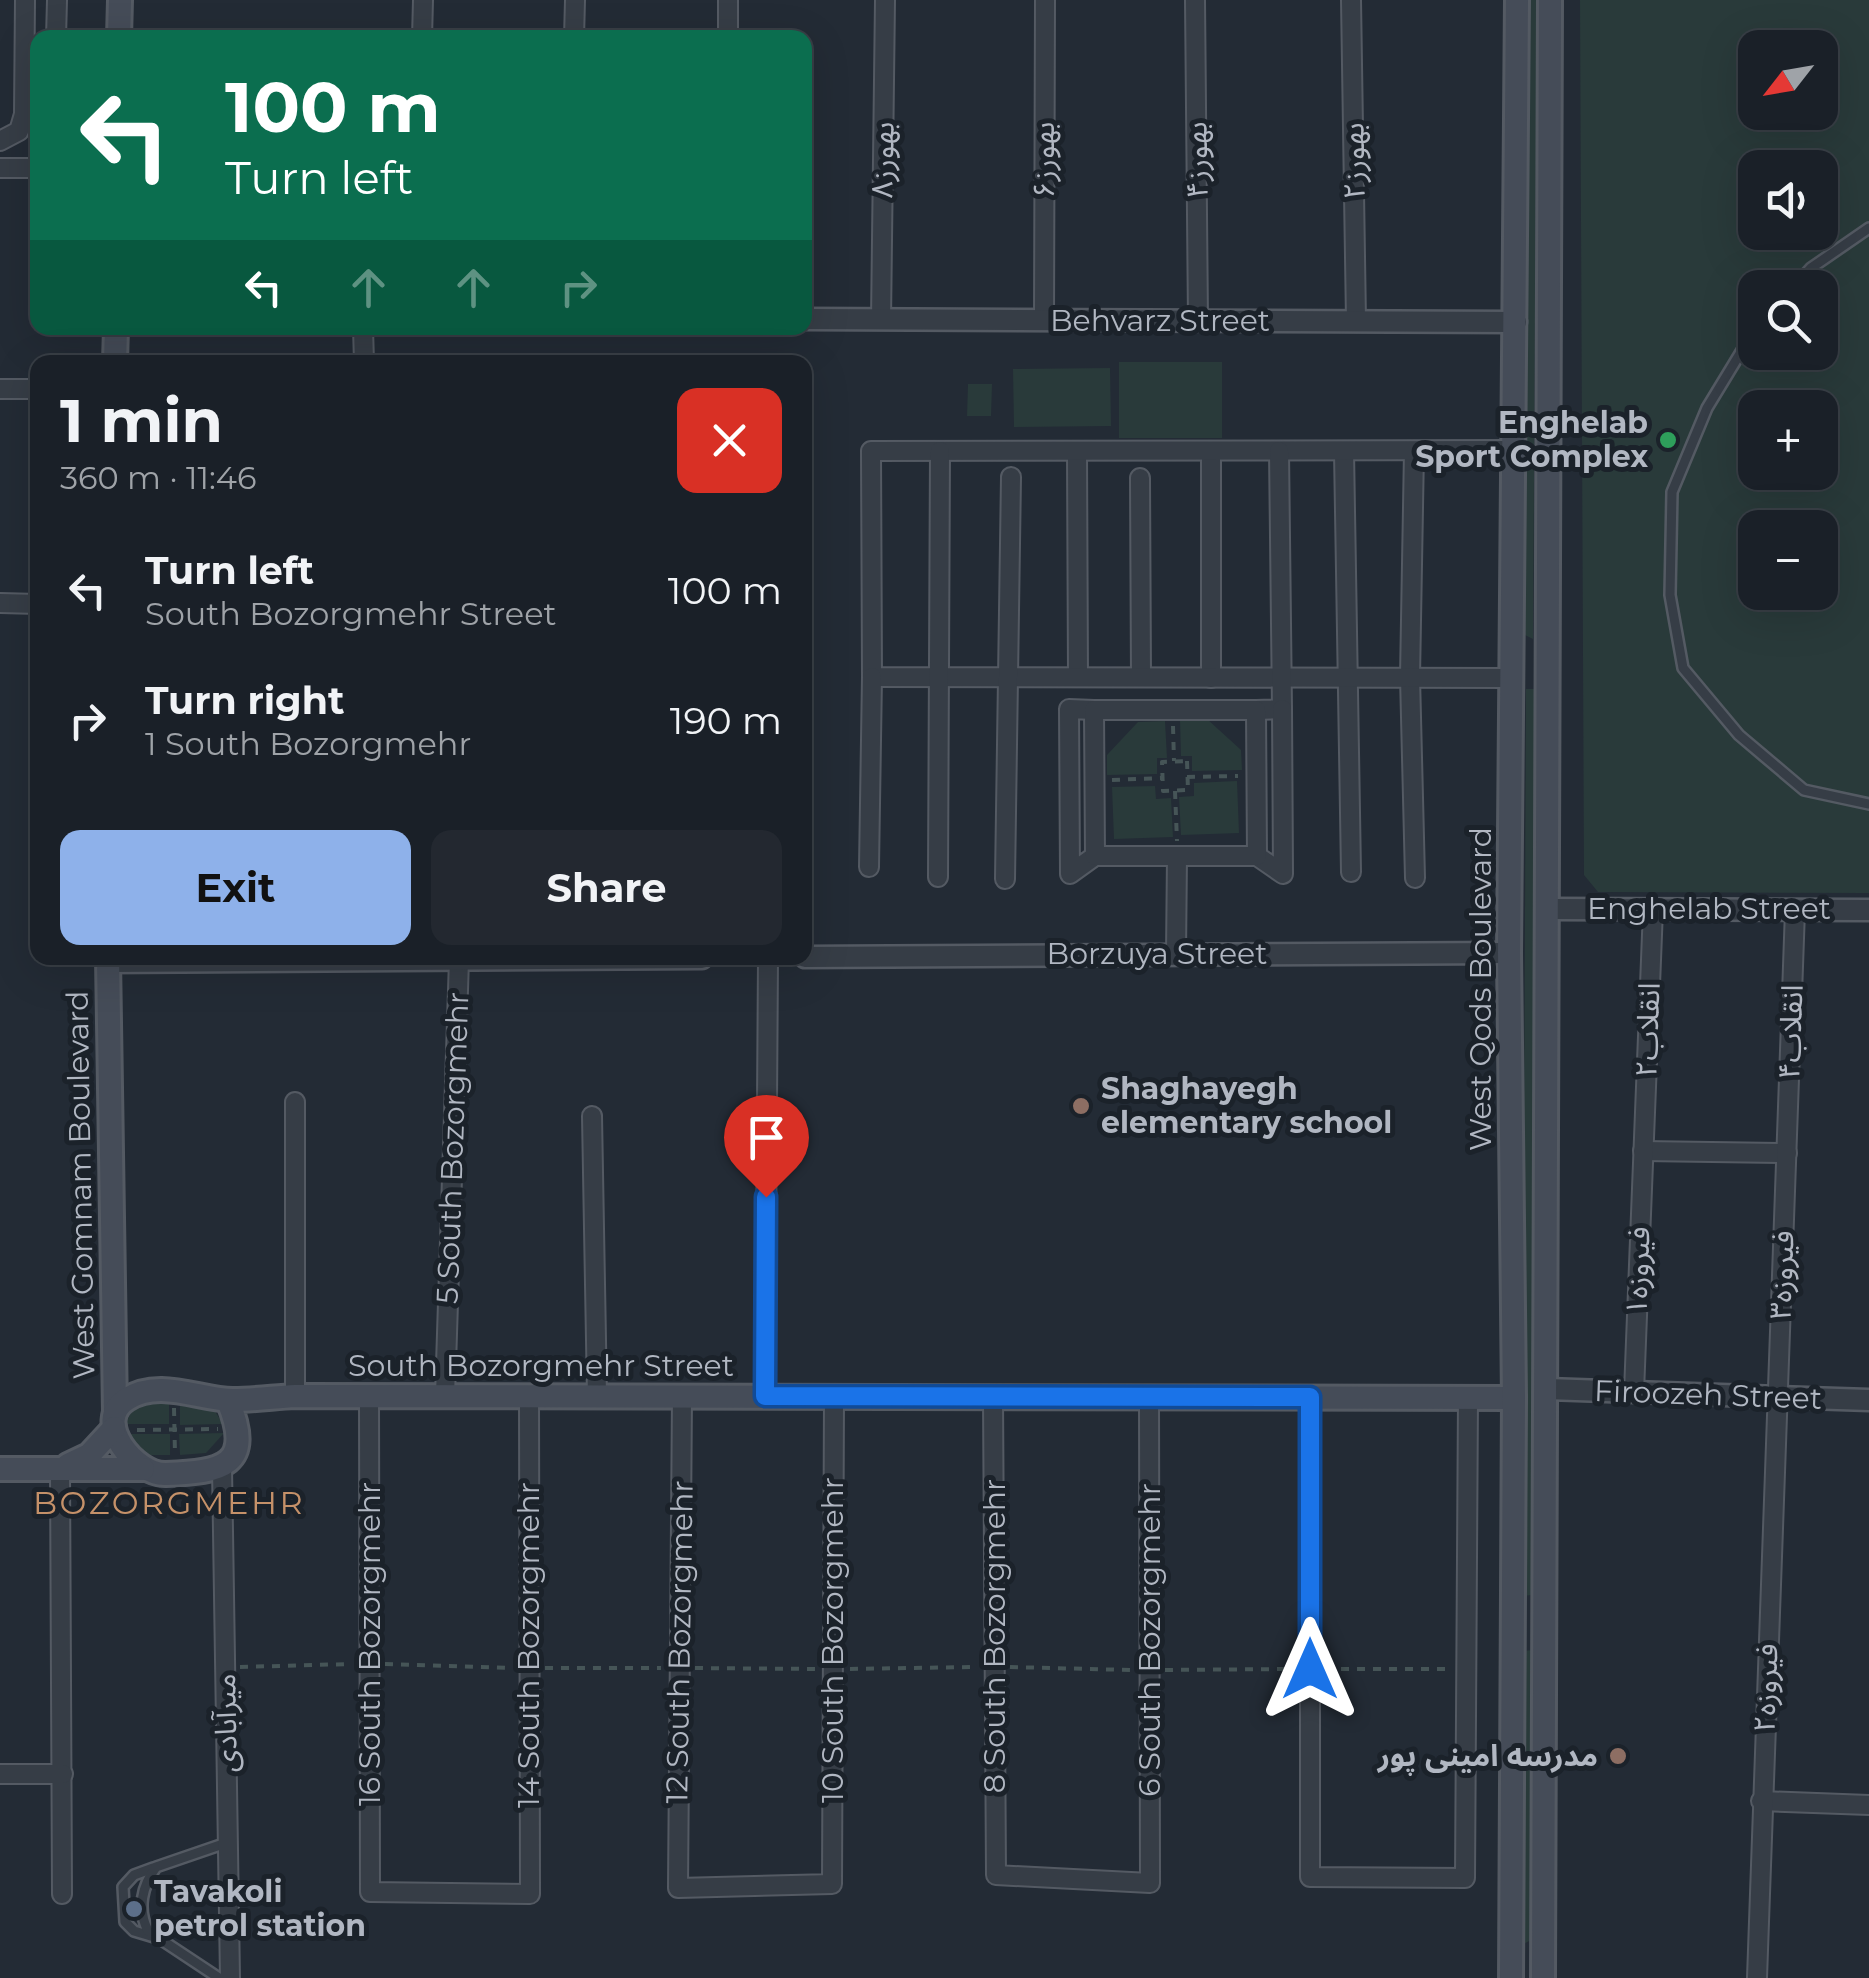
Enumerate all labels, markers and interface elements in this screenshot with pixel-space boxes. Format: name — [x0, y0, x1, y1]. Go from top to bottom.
north arrow — [1738, 30, 1838, 130]
map controls — [1738, 30, 1838, 610]
text: 100 m — [225, 64, 441, 150]
icon: left — [60, 70, 190, 200]
street label: بهورز۸ — [863, 121, 902, 199]
street label: بهورز۴ — [1177, 121, 1216, 199]
street label: بهورز۶ — [1025, 122, 1062, 198]
street label: بهورز۲ — [1334, 122, 1373, 200]
text: Turn left — [225, 150, 413, 205]
button: sound — [1738, 150, 1838, 250]
icon: left — [236, 260, 291, 315]
icon: ahead — [341, 260, 396, 315]
icon: ahead — [446, 260, 501, 315]
icon: right — [551, 260, 606, 315]
button: search — [1738, 270, 1838, 370]
street label: Behvarz Street — [1050, 302, 1270, 339]
text: 1 min — [60, 384, 223, 457]
button: close — [677, 388, 782, 493]
button: + — [1738, 390, 1838, 490]
place label: Enghelab Sport Complex — [1415, 404, 1648, 475]
marker: Enghelab Sport Complex — [1657, 429, 1679, 451]
text: 360 m · 11:46 — [60, 458, 256, 497]
button: − — [1738, 510, 1838, 610]
text: Turn left — [145, 547, 314, 594]
icon: left — [60, 563, 115, 618]
text: 100 m — [668, 567, 782, 614]
text: South Bozorgmehr Street — [145, 594, 557, 633]
text: Turn right — [145, 677, 344, 724]
icon: right — [60, 693, 115, 748]
text: 190 m — [670, 697, 782, 744]
text: 1 South Bozorgmehr — [145, 724, 471, 763]
street label: West Qods Boulevard — [1462, 827, 1499, 1151]
button: Exit — [60, 830, 411, 945]
button: Share — [431, 830, 782, 945]
street label: Enghelab Street — [1587, 890, 1831, 927]
street label: Borzuya Street — [1047, 935, 1267, 972]
street label: انقلاب۲ — [1627, 982, 1668, 1078]
street label: انقلاب۴ — [1770, 984, 1811, 1080]
street label: West Gomnam Boulevard — [59, 990, 102, 1380]
street label: 5 South Bozorgmehr — [429, 991, 476, 1305]
place label: Shaghayegh elementary school — [1101, 1070, 1392, 1141]
pin — [724, 1095, 809, 1198]
marker: Shaghayegh elementary school — [1070, 1095, 1092, 1117]
icon: arrive — [739, 1110, 794, 1165]
street label: فیروزه۱ — [1617, 1226, 1658, 1316]
street label: فیروزه۳ — [1761, 1230, 1802, 1320]
street label: South Bozorgmehr Street — [348, 1347, 734, 1384]
street label: Firoozeh Street — [1593, 1372, 1823, 1417]
street label: 10 South Bozorgmehr — [814, 1477, 851, 1803]
street label: 8 South Bozorgmehr — [976, 1479, 1013, 1793]
street label: 12 South Bozorgmehr — [658, 1480, 701, 1804]
street label: 16 South Bozorgmehr — [351, 1482, 388, 1806]
street label: 14 South Bozorgmehr — [510, 1482, 547, 1808]
district label: BOZORGMEHR — [33, 1483, 305, 1522]
street label: 6 South Bozorgmehr — [1131, 1483, 1168, 1797]
position arrow — [1258, 1617, 1362, 1721]
street label: فیروزه۲ — [1745, 1643, 1786, 1733]
street label: میرآبادی — [206, 1673, 245, 1773]
place label: مدرسه امینی پور — [1376, 1737, 1598, 1776]
marker: مدرسه امینی پور — [1607, 1745, 1629, 1767]
place label: Tavakoli petrol station — [154, 1873, 366, 1944]
marker: Tavakoli petrol station — [123, 1898, 145, 1920]

